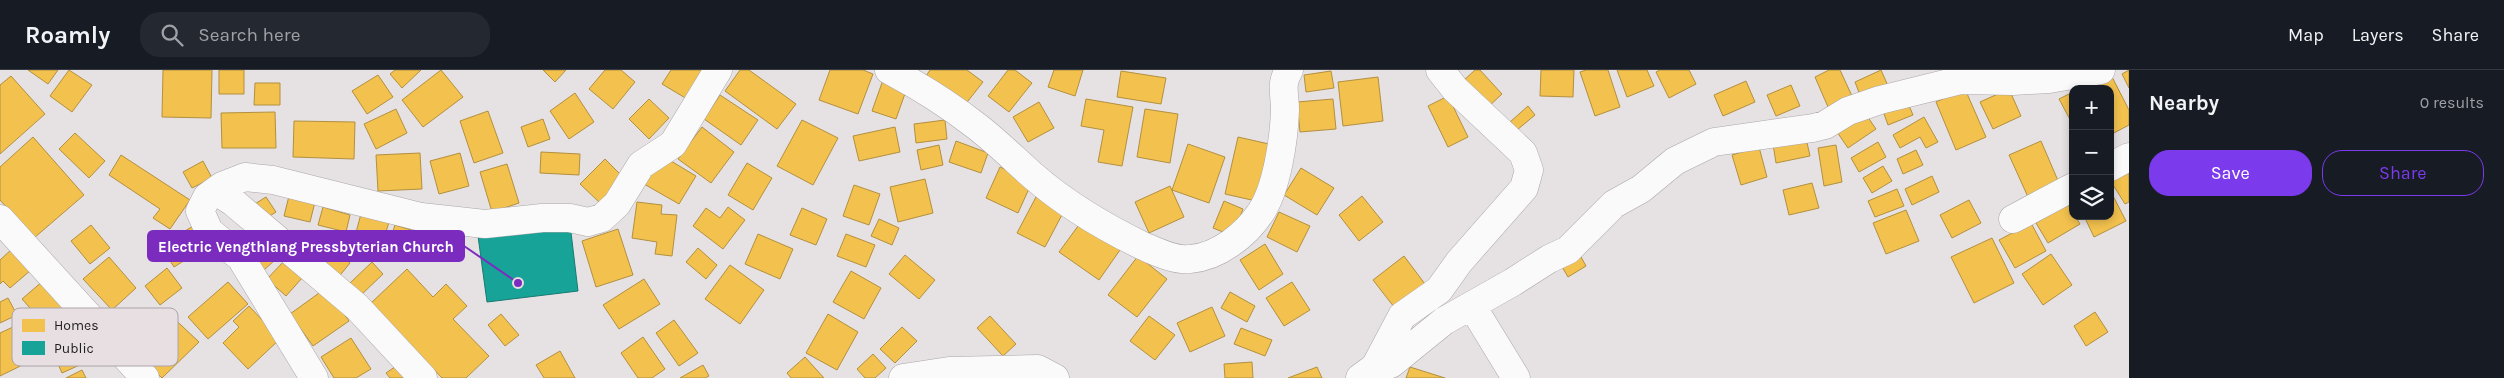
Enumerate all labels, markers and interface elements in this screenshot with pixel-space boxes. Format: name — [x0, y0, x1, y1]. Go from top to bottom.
search box — [140, 12, 490, 57]
text: Roamly — [25, 21, 110, 49]
icon: search — [158, 21, 186, 49]
text: Search here — [198, 24, 300, 46]
text: Map — [2288, 24, 2324, 46]
text: Layers — [2352, 24, 2404, 46]
text: Share — [2432, 24, 2479, 46]
map controls — [2069, 85, 2114, 220]
button: + — [2069, 85, 2114, 130]
text: Nearby — [2149, 91, 2219, 115]
text: 0 results — [2420, 93, 2484, 112]
button: − — [2069, 130, 2114, 175]
button: Save — [2149, 150, 2312, 196]
button: Share — [2322, 150, 2484, 196]
button: layers — [2069, 175, 2114, 220]
callout: Electric Vengthlang Pressbyterian Church — [148, 231, 464, 261]
text: Electric Vengthlang Pressbyterian Church — [158, 238, 454, 256]
legend — [12, 308, 178, 366]
text: Homes — [54, 317, 99, 334]
text: Public — [54, 340, 94, 357]

